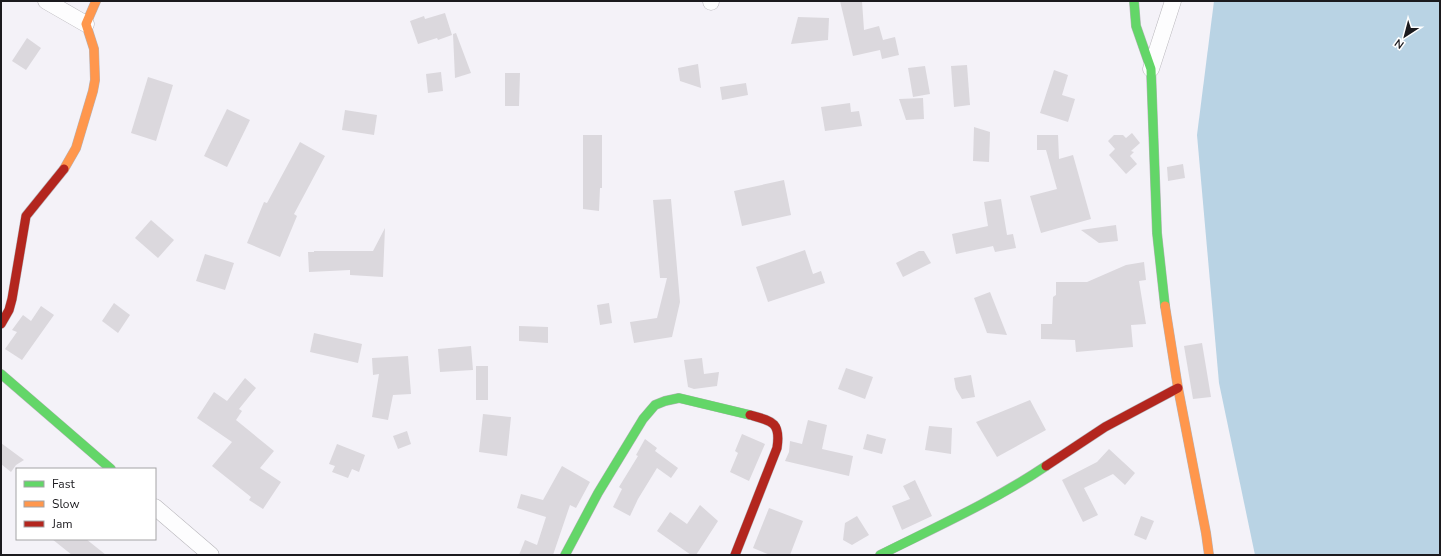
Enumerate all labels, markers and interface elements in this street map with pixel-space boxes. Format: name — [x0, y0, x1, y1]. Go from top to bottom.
north arrow — [1385, 16, 1425, 56]
text: N — [1392, 35, 1407, 52]
legend — [16, 468, 156, 540]
text: Fast — [52, 476, 75, 492]
text: Slow — [52, 496, 80, 512]
text: Jam — [51, 516, 73, 532]

